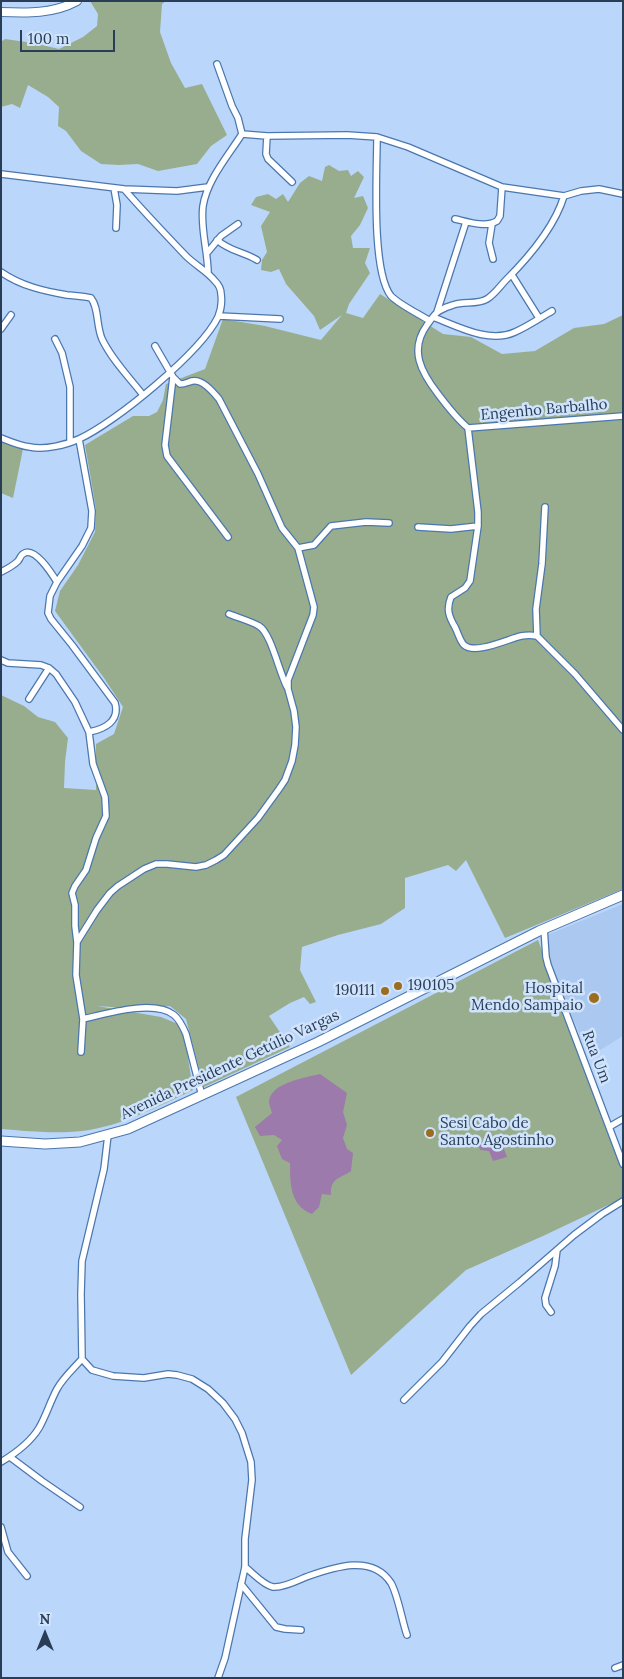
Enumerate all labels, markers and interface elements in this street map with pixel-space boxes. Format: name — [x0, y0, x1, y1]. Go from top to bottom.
scale bar — [22, 20, 118, 52]
text: 100 m — [28, 29, 69, 48]
street label: Engenho Barbalho — [480, 395, 608, 425]
place label: 190105 — [408, 977, 454, 995]
marker: 190105 — [392, 980, 404, 992]
place label: Hospital Mendo Sampaio — [471, 980, 583, 1015]
place label: 190111 — [335, 982, 375, 1000]
marker: 190111 — [379, 985, 391, 997]
marker: Hospital Mendo Sampaio — [587, 991, 601, 1005]
street label: Avenida Presidente Getúlio Vargas — [118, 1006, 342, 1124]
street label: Rua Um — [578, 1028, 614, 1086]
place label: Sesi Cabo de Santo Agostinho — [440, 1115, 554, 1150]
marker: Sesi Cabo de Santo Agostinho — [424, 1127, 436, 1139]
north arrow — [20, 1609, 70, 1659]
text: N — [40, 1610, 50, 1628]

